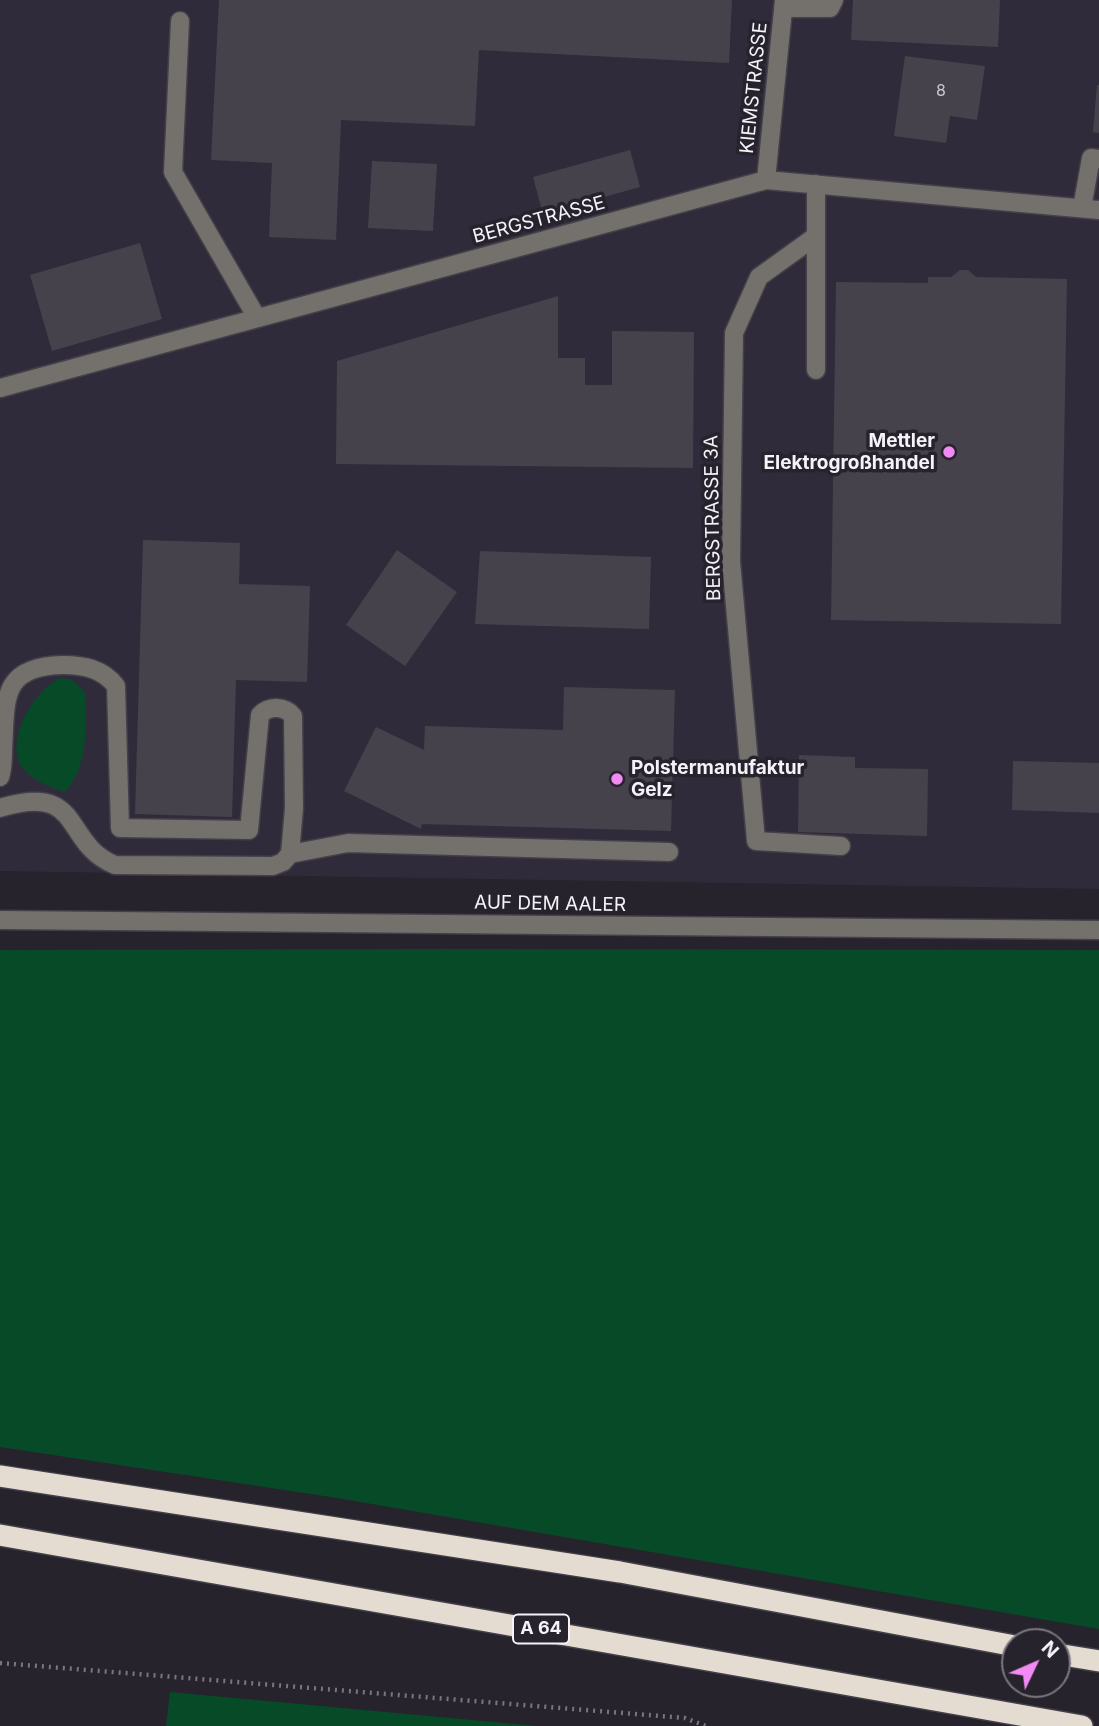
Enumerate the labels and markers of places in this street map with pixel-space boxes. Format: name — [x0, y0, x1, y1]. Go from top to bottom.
place label: Mettler Elektrogroßhandel — [764, 430, 935, 474]
marker: Mettler Elektrogroßhandel — [941, 444, 957, 460]
place label: Polstermanufaktur Gelz — [631, 757, 804, 801]
marker: Polstermanufaktur Gelz — [609, 771, 625, 787]

